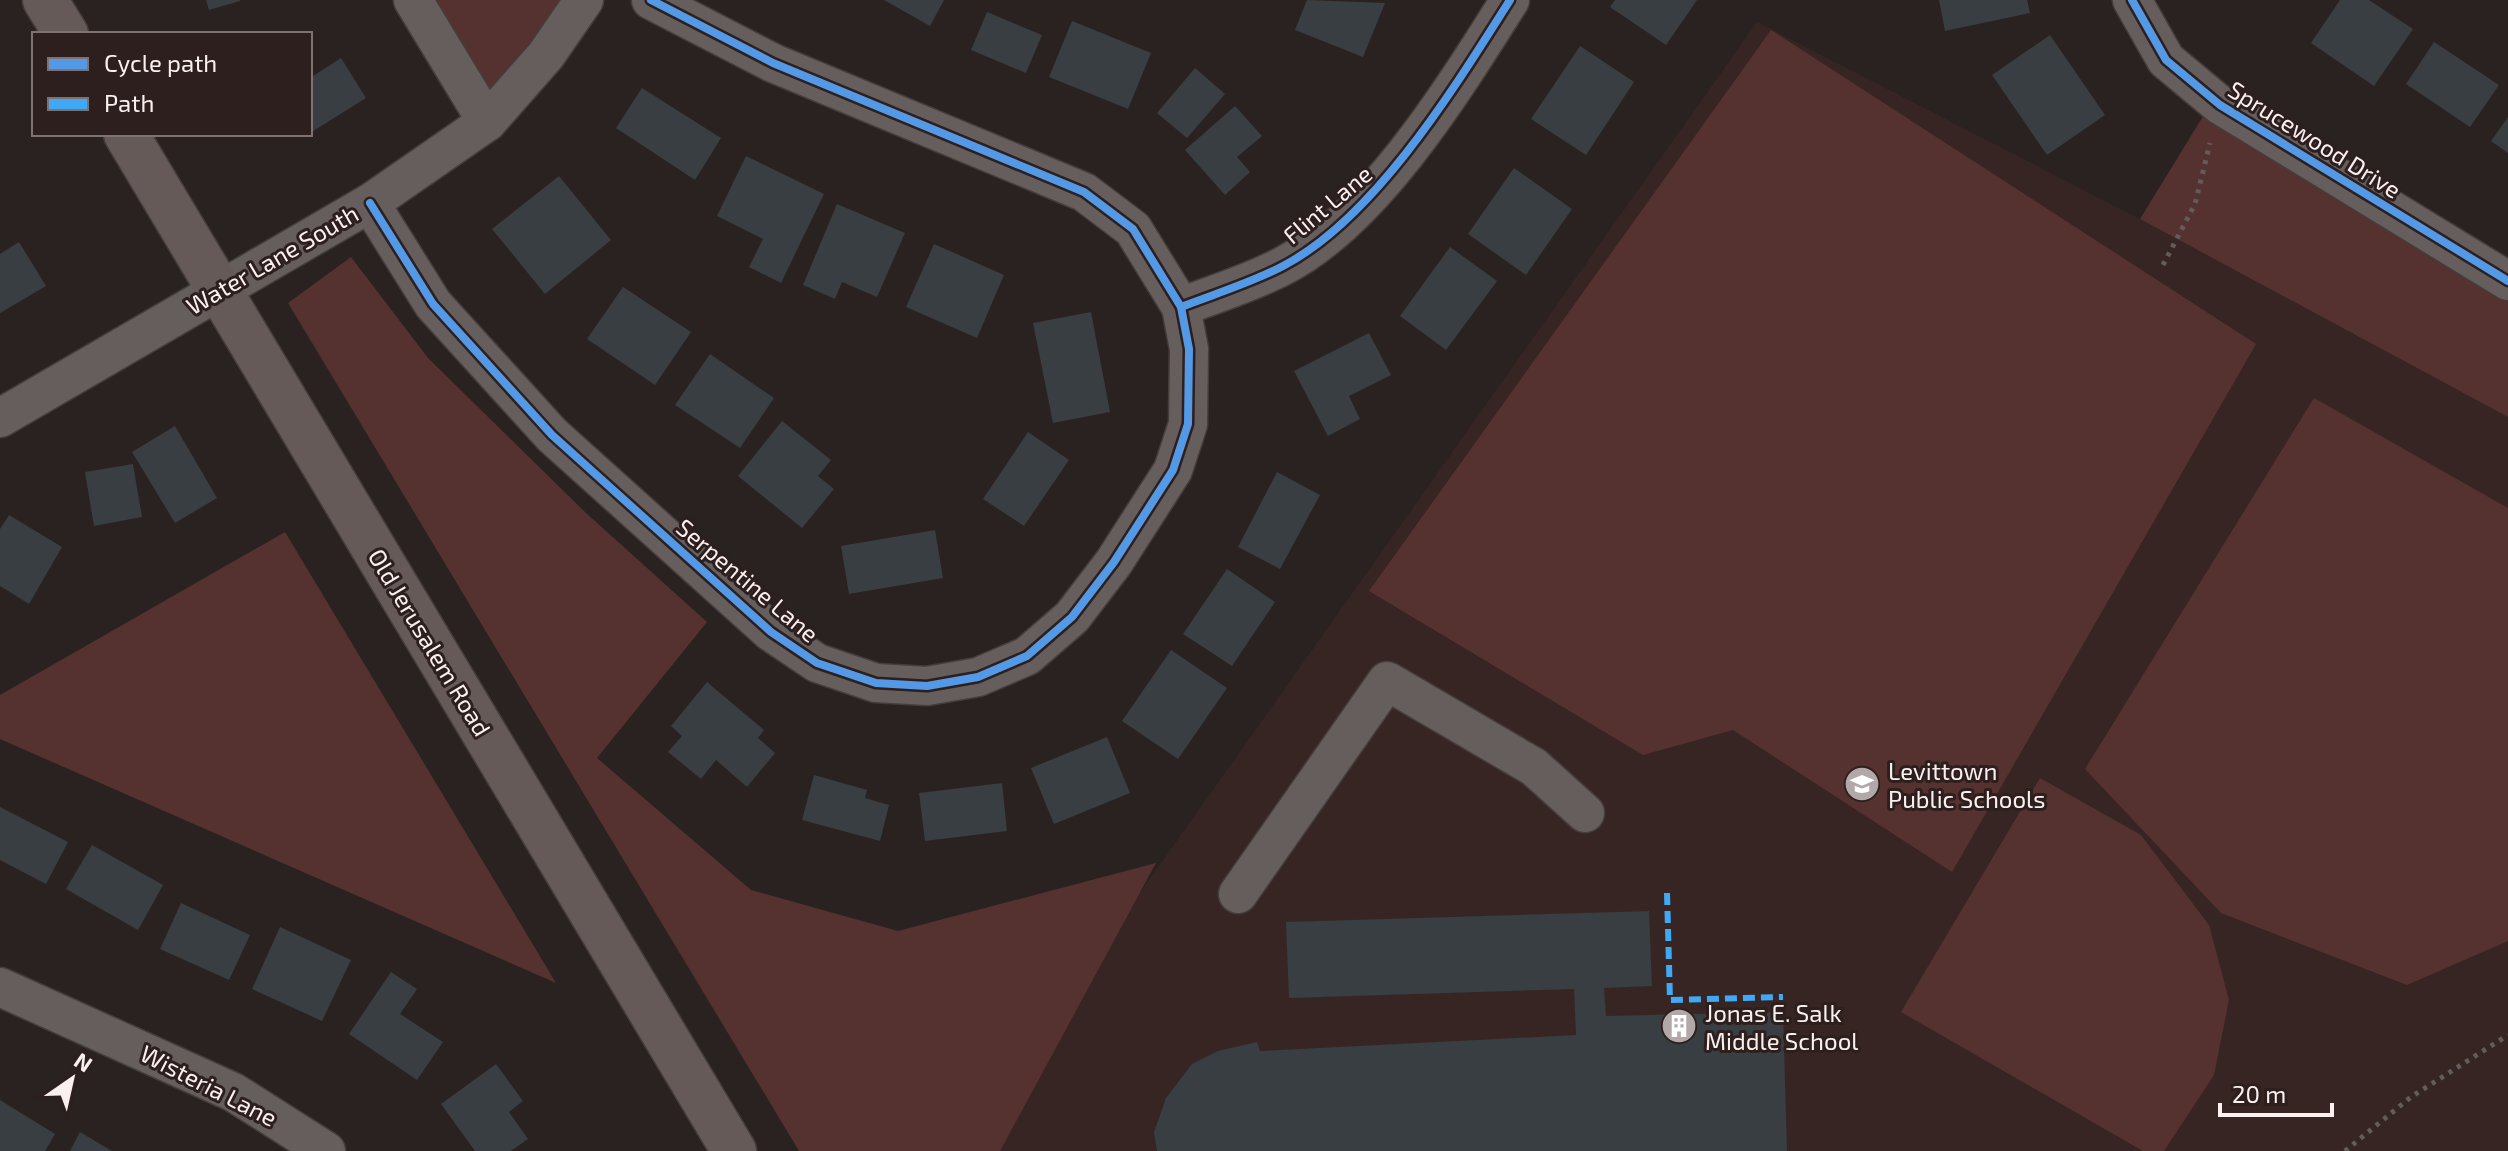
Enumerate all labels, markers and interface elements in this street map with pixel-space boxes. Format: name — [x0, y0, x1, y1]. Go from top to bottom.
legend — [32, 32, 312, 136]
text: Cycle path — [104, 48, 217, 77]
street label: Sprucewood Drive — [2223, 74, 2407, 204]
text: Path — [104, 88, 154, 117]
street label: Flint Lane — [1277, 159, 1377, 249]
street label: Water Lane South — [181, 198, 363, 320]
street label: Serpentine Lane — [671, 512, 825, 648]
street label: Old Jerusalem Road — [363, 543, 497, 741]
place label: Levittown Public Schools — [1888, 756, 2045, 813]
school or university icon: Levittown Public Schools — [1843, 765, 1881, 803]
place label: Jonas E. Salk Middle School — [1705, 998, 1858, 1055]
building icon: Jonas E. Salk Middle School — [1660, 1007, 1698, 1045]
street label: Wisteria Lane — [136, 1038, 282, 1132]
north arrow — [32, 1039, 112, 1119]
text: N — [70, 1046, 98, 1077]
scale bar — [2220, 1067, 2332, 1117]
text: 20 m — [2232, 1079, 2286, 1108]

